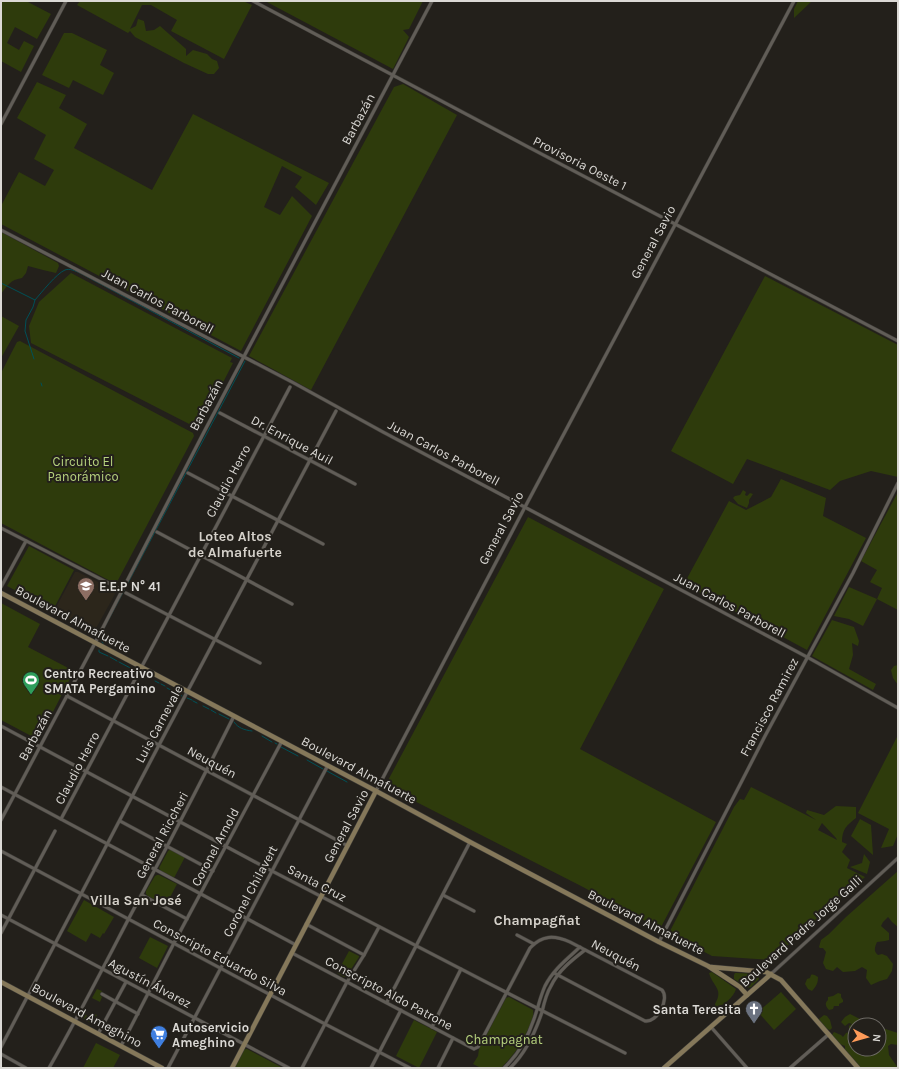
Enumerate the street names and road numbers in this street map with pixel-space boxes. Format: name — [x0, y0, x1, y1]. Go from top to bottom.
street label: Barbazán — [338, 91, 378, 147]
street label: Provisoria Oeste 1 — [531, 133, 629, 193]
street label: General Savio — [627, 203, 679, 281]
street label: Juan Carlos Parborell — [100, 265, 216, 337]
street label: Barbazán — [186, 377, 226, 433]
street label: Dr. Enrique Auil — [248, 412, 335, 469]
street label: Juan Carlos Parborell — [386, 417, 502, 489]
street label: Claudio Herro — [203, 442, 253, 520]
street label: General Savio — [475, 489, 527, 567]
street label: Juan Carlos Parborell — [672, 569, 788, 641]
street label: Boulevard Almafuerte — [13, 582, 133, 656]
street label: Francisco Ramirez — [737, 655, 801, 759]
street label: Luis Carnevale — [132, 682, 186, 766]
street label: Barbazán — [15, 707, 55, 763]
street label: Claudio Herro — [52, 729, 102, 807]
street label: Boulevard Almafuerte — [299, 733, 419, 807]
street label: Neuquén — [184, 743, 239, 782]
street label: General Savio — [320, 787, 372, 865]
street label: General Riccheri — [133, 789, 191, 881]
street label: Coronel Arnold — [188, 805, 242, 889]
street label: Coronel Chilavert — [220, 843, 280, 939]
street label: Santa Cruz — [285, 861, 349, 905]
street label: Boulevard Padre Jorge Galli — [737, 872, 865, 990]
street label: Boulevard Almafuerte — [585, 886, 707, 958]
street label: Conscripto Eduardo Silva — [151, 915, 289, 999]
street label: Neuquén — [588, 936, 643, 975]
street label: Agustín Álvarez — [106, 953, 195, 1011]
street label: Conscripto Aldo Patrone — [323, 953, 456, 1033]
street label: Boulevard Ameghino — [29, 980, 145, 1050]

